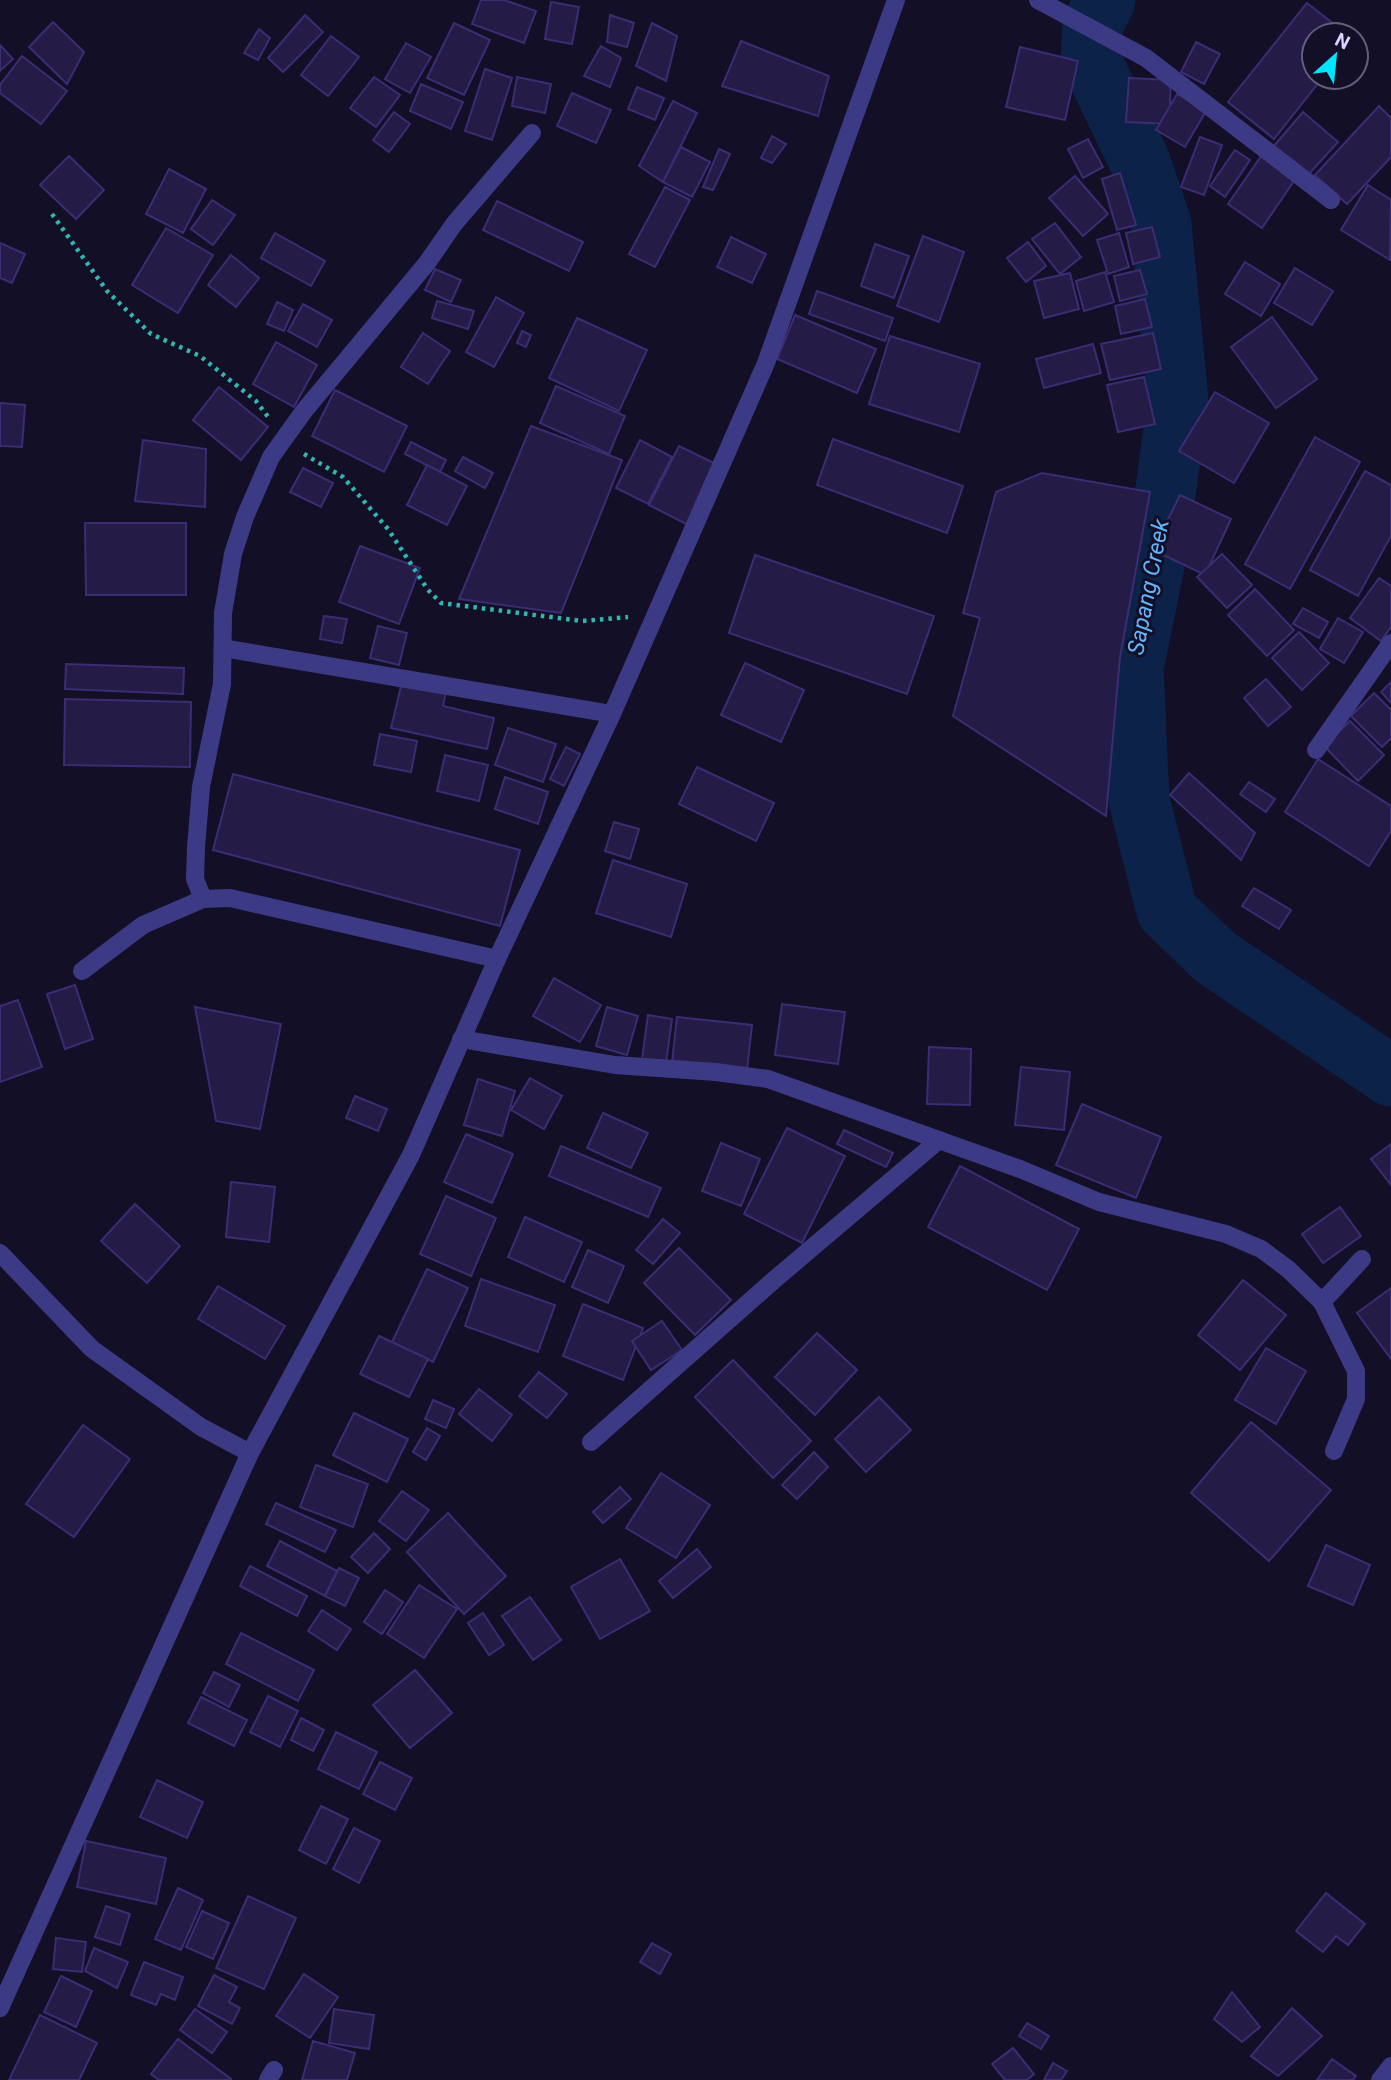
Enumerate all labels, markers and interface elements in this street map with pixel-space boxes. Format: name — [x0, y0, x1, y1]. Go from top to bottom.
north arrow — [1300, 21, 1370, 91]
text: N — [1331, 28, 1354, 55]
water label: Sapang Creek — [1122, 516, 1175, 657]

